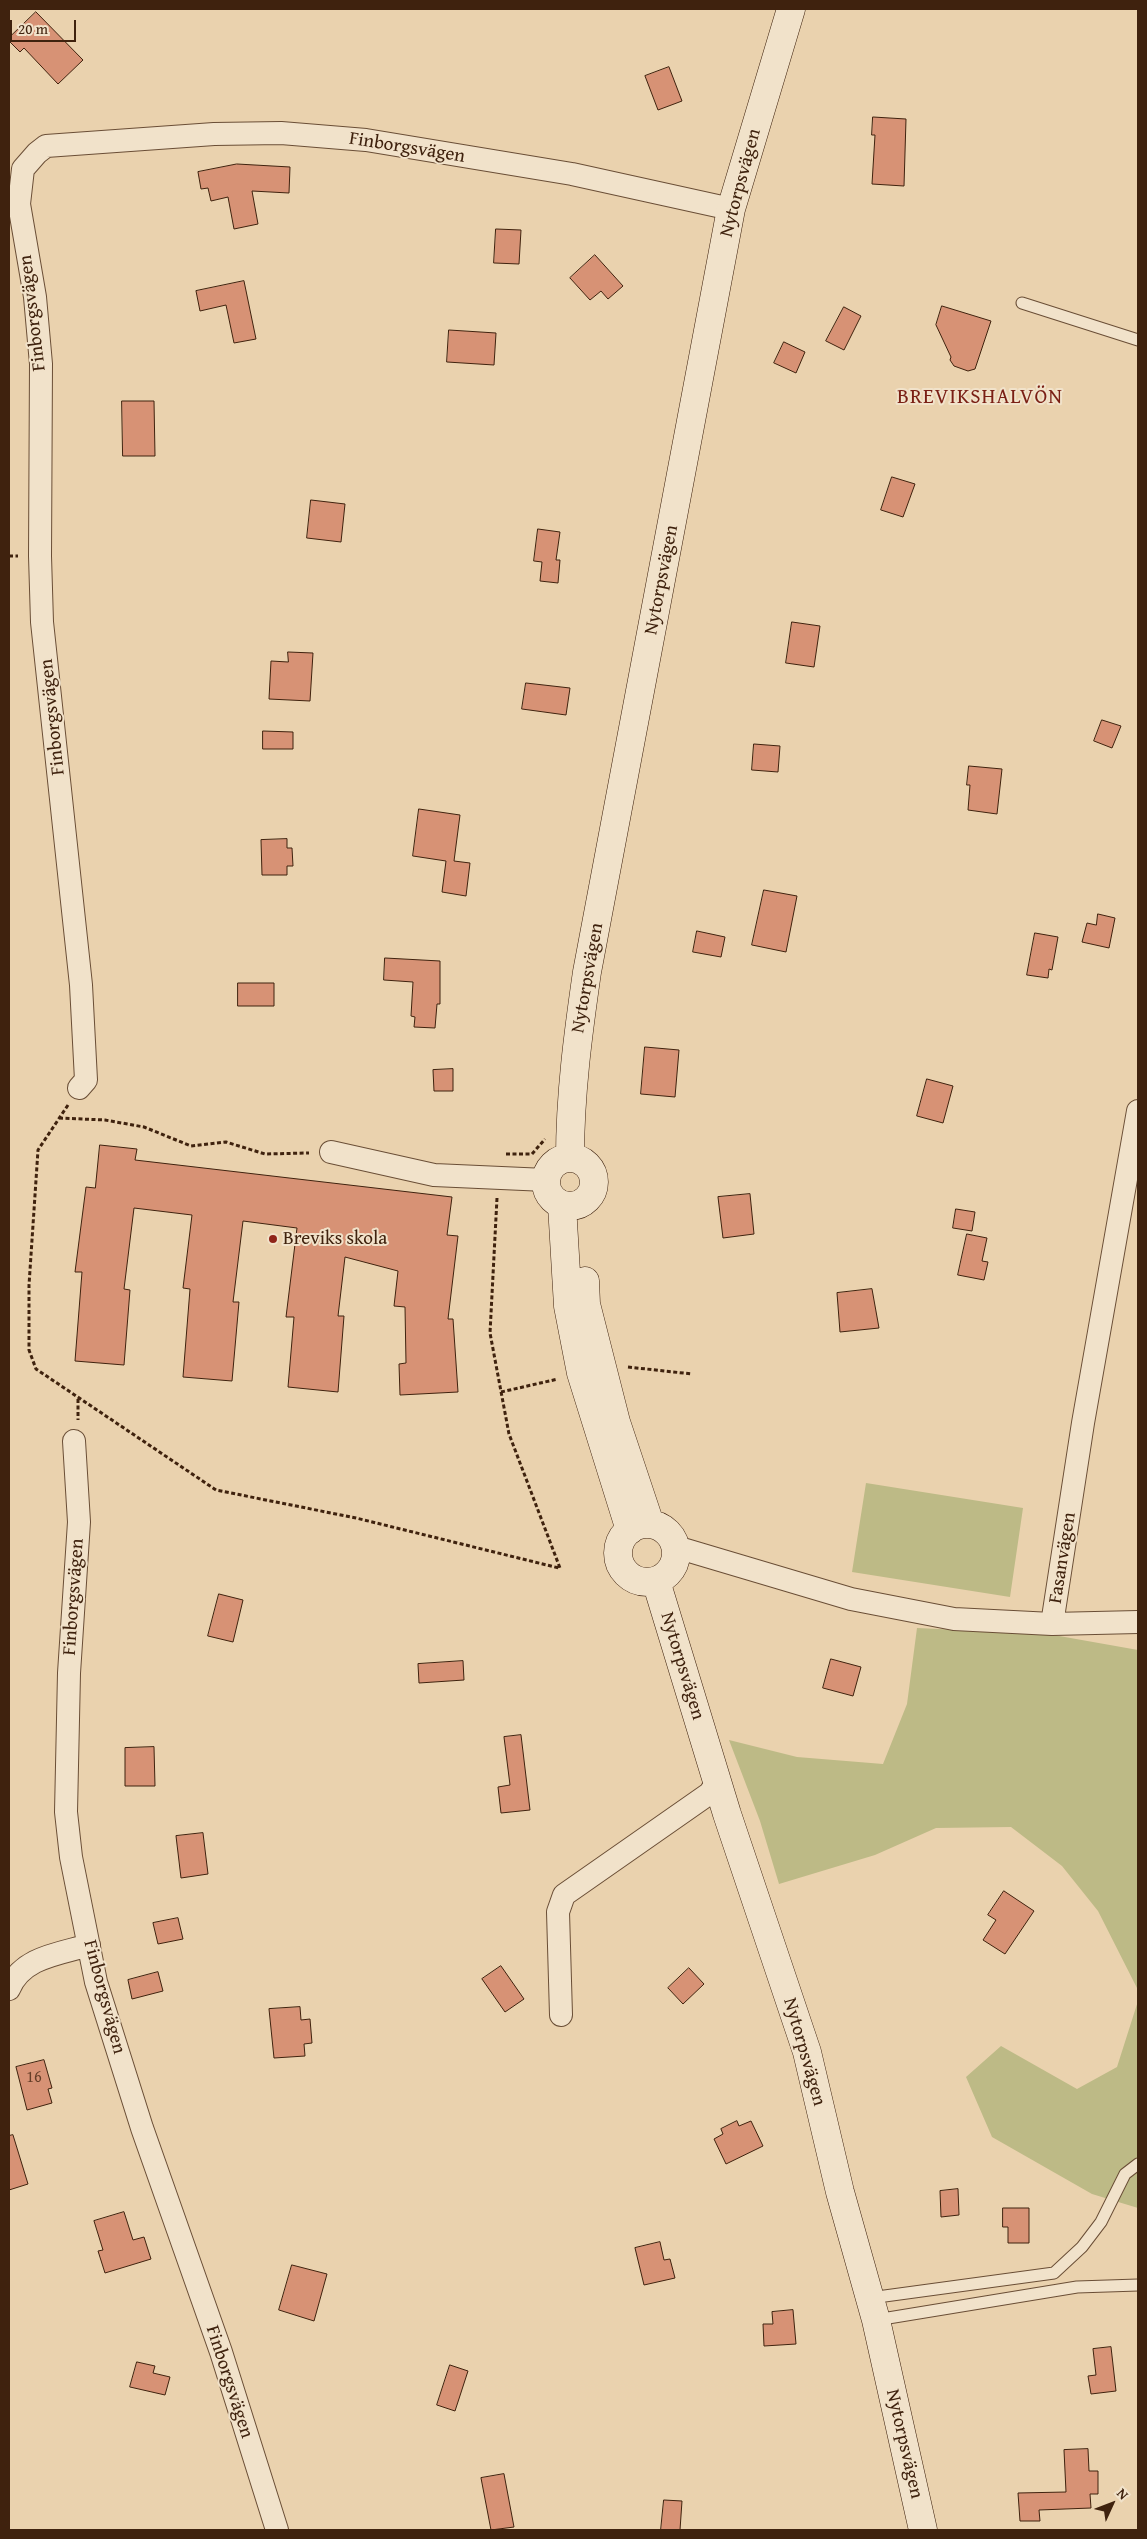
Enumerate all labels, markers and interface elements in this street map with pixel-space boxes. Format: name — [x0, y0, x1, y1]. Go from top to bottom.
scale bar — [12, 10, 79, 42]
text: 20 m — [18, 18, 48, 39]
street label: Nytorpsvägen — [716, 126, 766, 240]
street label: Finborgsvägen — [347, 128, 467, 168]
street label: Finborgsvägen — [15, 253, 51, 373]
district label: BREVIKSHALVÖN — [895, 385, 1065, 411]
street label: Nytorpsvägen — [640, 523, 684, 637]
street label: Finborgsvägen — [36, 658, 70, 776]
street label: Nytorpsvägen — [567, 921, 609, 1035]
place label: Breviks skola — [283, 1228, 387, 1250]
marker: Breviks skola — [267, 1233, 279, 1245]
street label: Fasanvägen — [1045, 1511, 1081, 1605]
street label: Finborgsvägen — [59, 1538, 89, 1656]
street label: Nytorpsvägen — [655, 1609, 709, 1723]
street label: Finborgsvägen — [78, 1937, 130, 2057]
street label: Nytorpsvägen — [778, 1995, 830, 2109]
house number: 16 — [26, 2068, 42, 2088]
street label: Finborgsvägen — [200, 2323, 258, 2441]
street label: Nytorpsvägen — [880, 2387, 928, 2501]
north arrow — [1087, 2479, 1137, 2529]
text: N — [1112, 2484, 1133, 2504]

